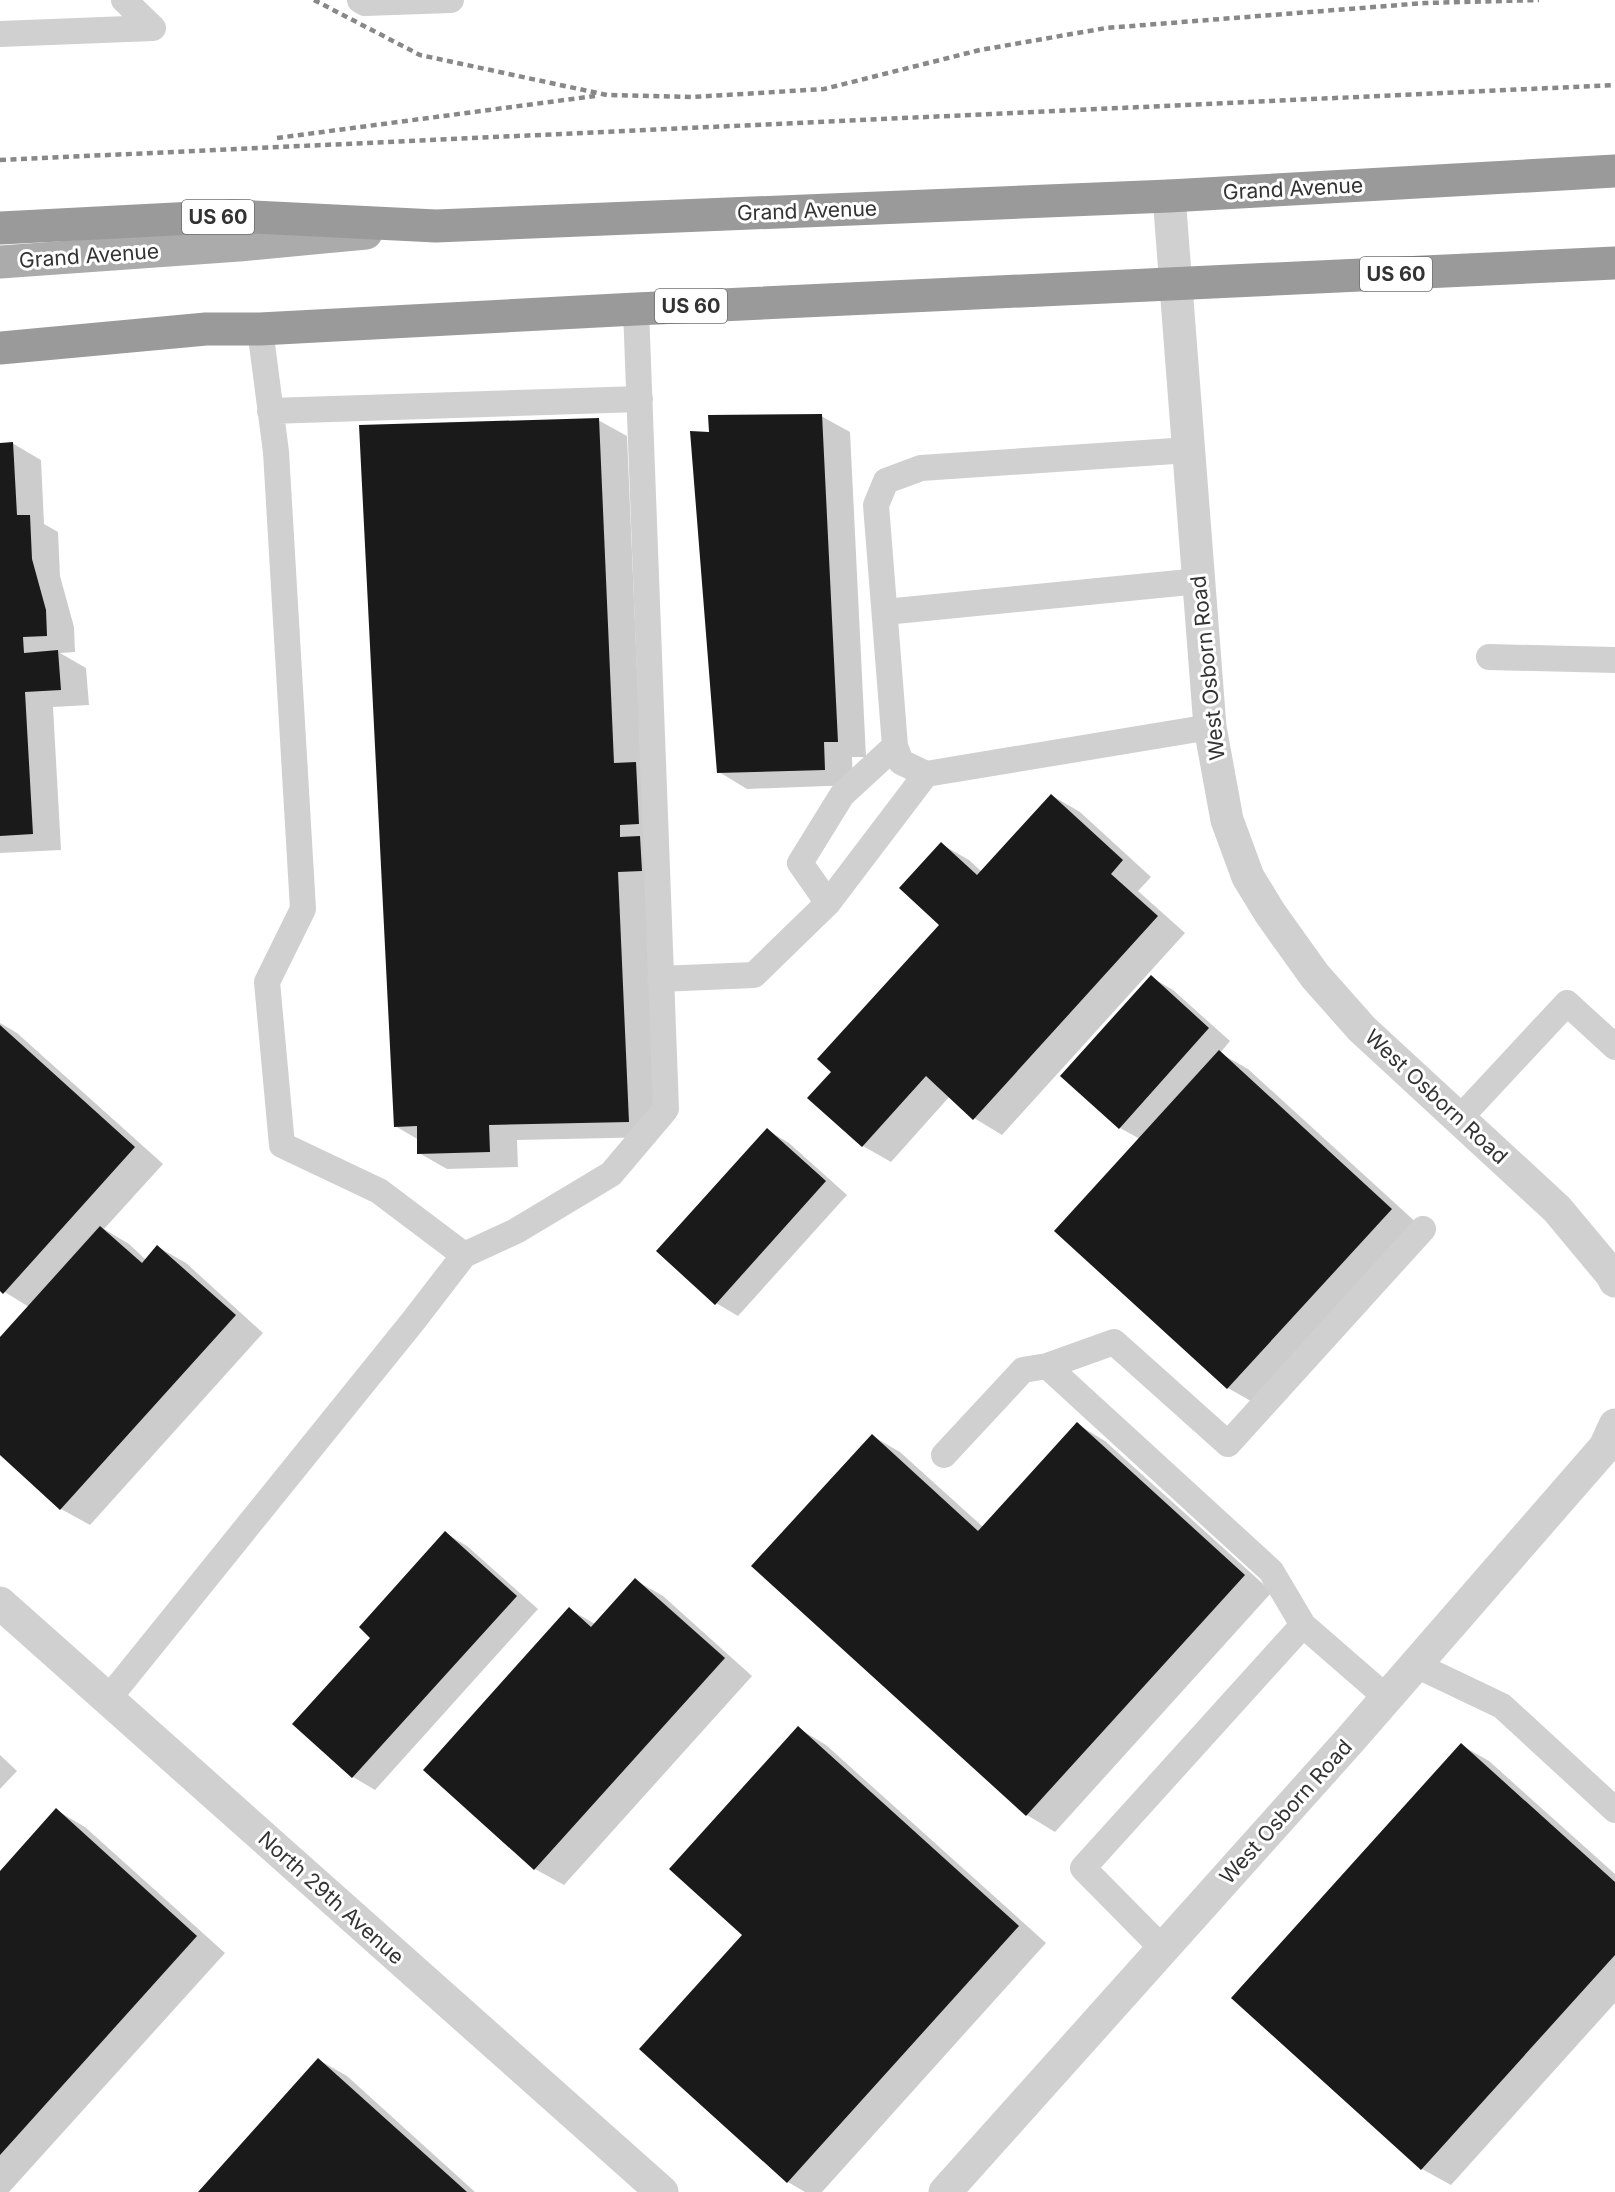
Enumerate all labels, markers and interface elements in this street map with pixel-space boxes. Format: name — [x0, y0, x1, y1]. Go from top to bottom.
street label: Grand Avenue — [1222, 172, 1364, 205]
street label: Grand Avenue — [736, 196, 878, 225]
road number: US 60 — [182, 200, 254, 234]
street label: Grand Avenue — [18, 238, 160, 273]
road number: US 60 — [1360, 257, 1432, 291]
road number: US 60 — [655, 289, 727, 323]
street label: West Osborn Road — [1185, 574, 1230, 762]
street label: West Osborn Road — [1360, 1024, 1513, 1169]
street label: West Osborn Road — [1214, 1734, 1357, 1889]
street label: North 29th Avenue — [254, 1826, 409, 1969]

